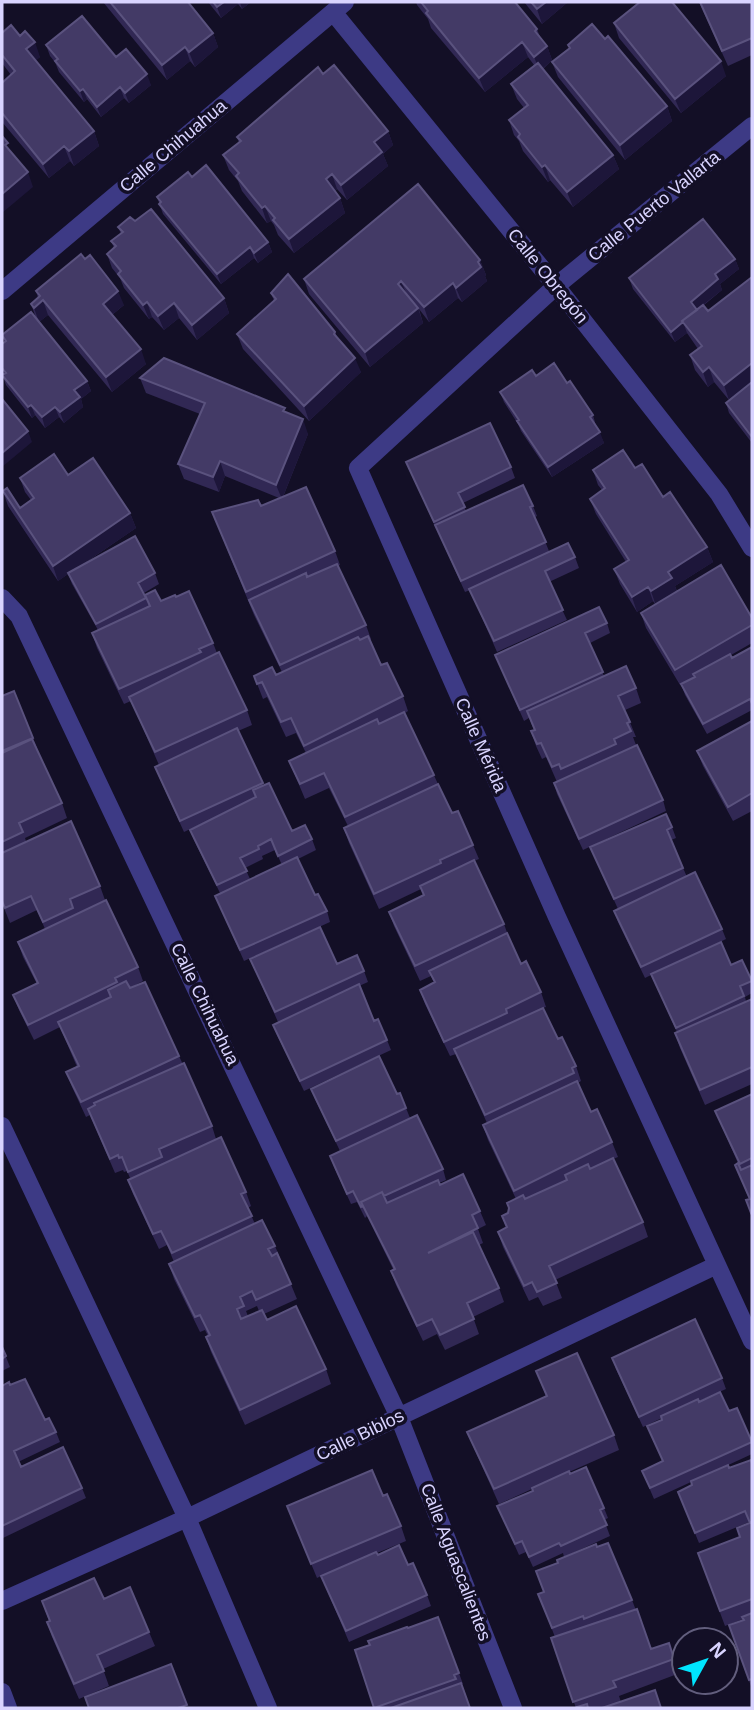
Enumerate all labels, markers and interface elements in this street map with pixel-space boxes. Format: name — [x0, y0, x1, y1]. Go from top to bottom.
street label: Calle Chihuahua — [116, 95, 231, 196]
street label: Calle Puerto Vallarta — [584, 146, 725, 265]
street label: Calle Obregón — [504, 225, 592, 327]
street label: Calle Mérida — [451, 695, 511, 796]
street label: Calle Chihuahua — [167, 940, 244, 1069]
street label: Calle Biblos — [313, 1405, 407, 1465]
street label: Calle Aguascalientes — [417, 1480, 495, 1644]
north arrow — [670, 1626, 740, 1696]
text: N — [705, 1638, 730, 1662]

